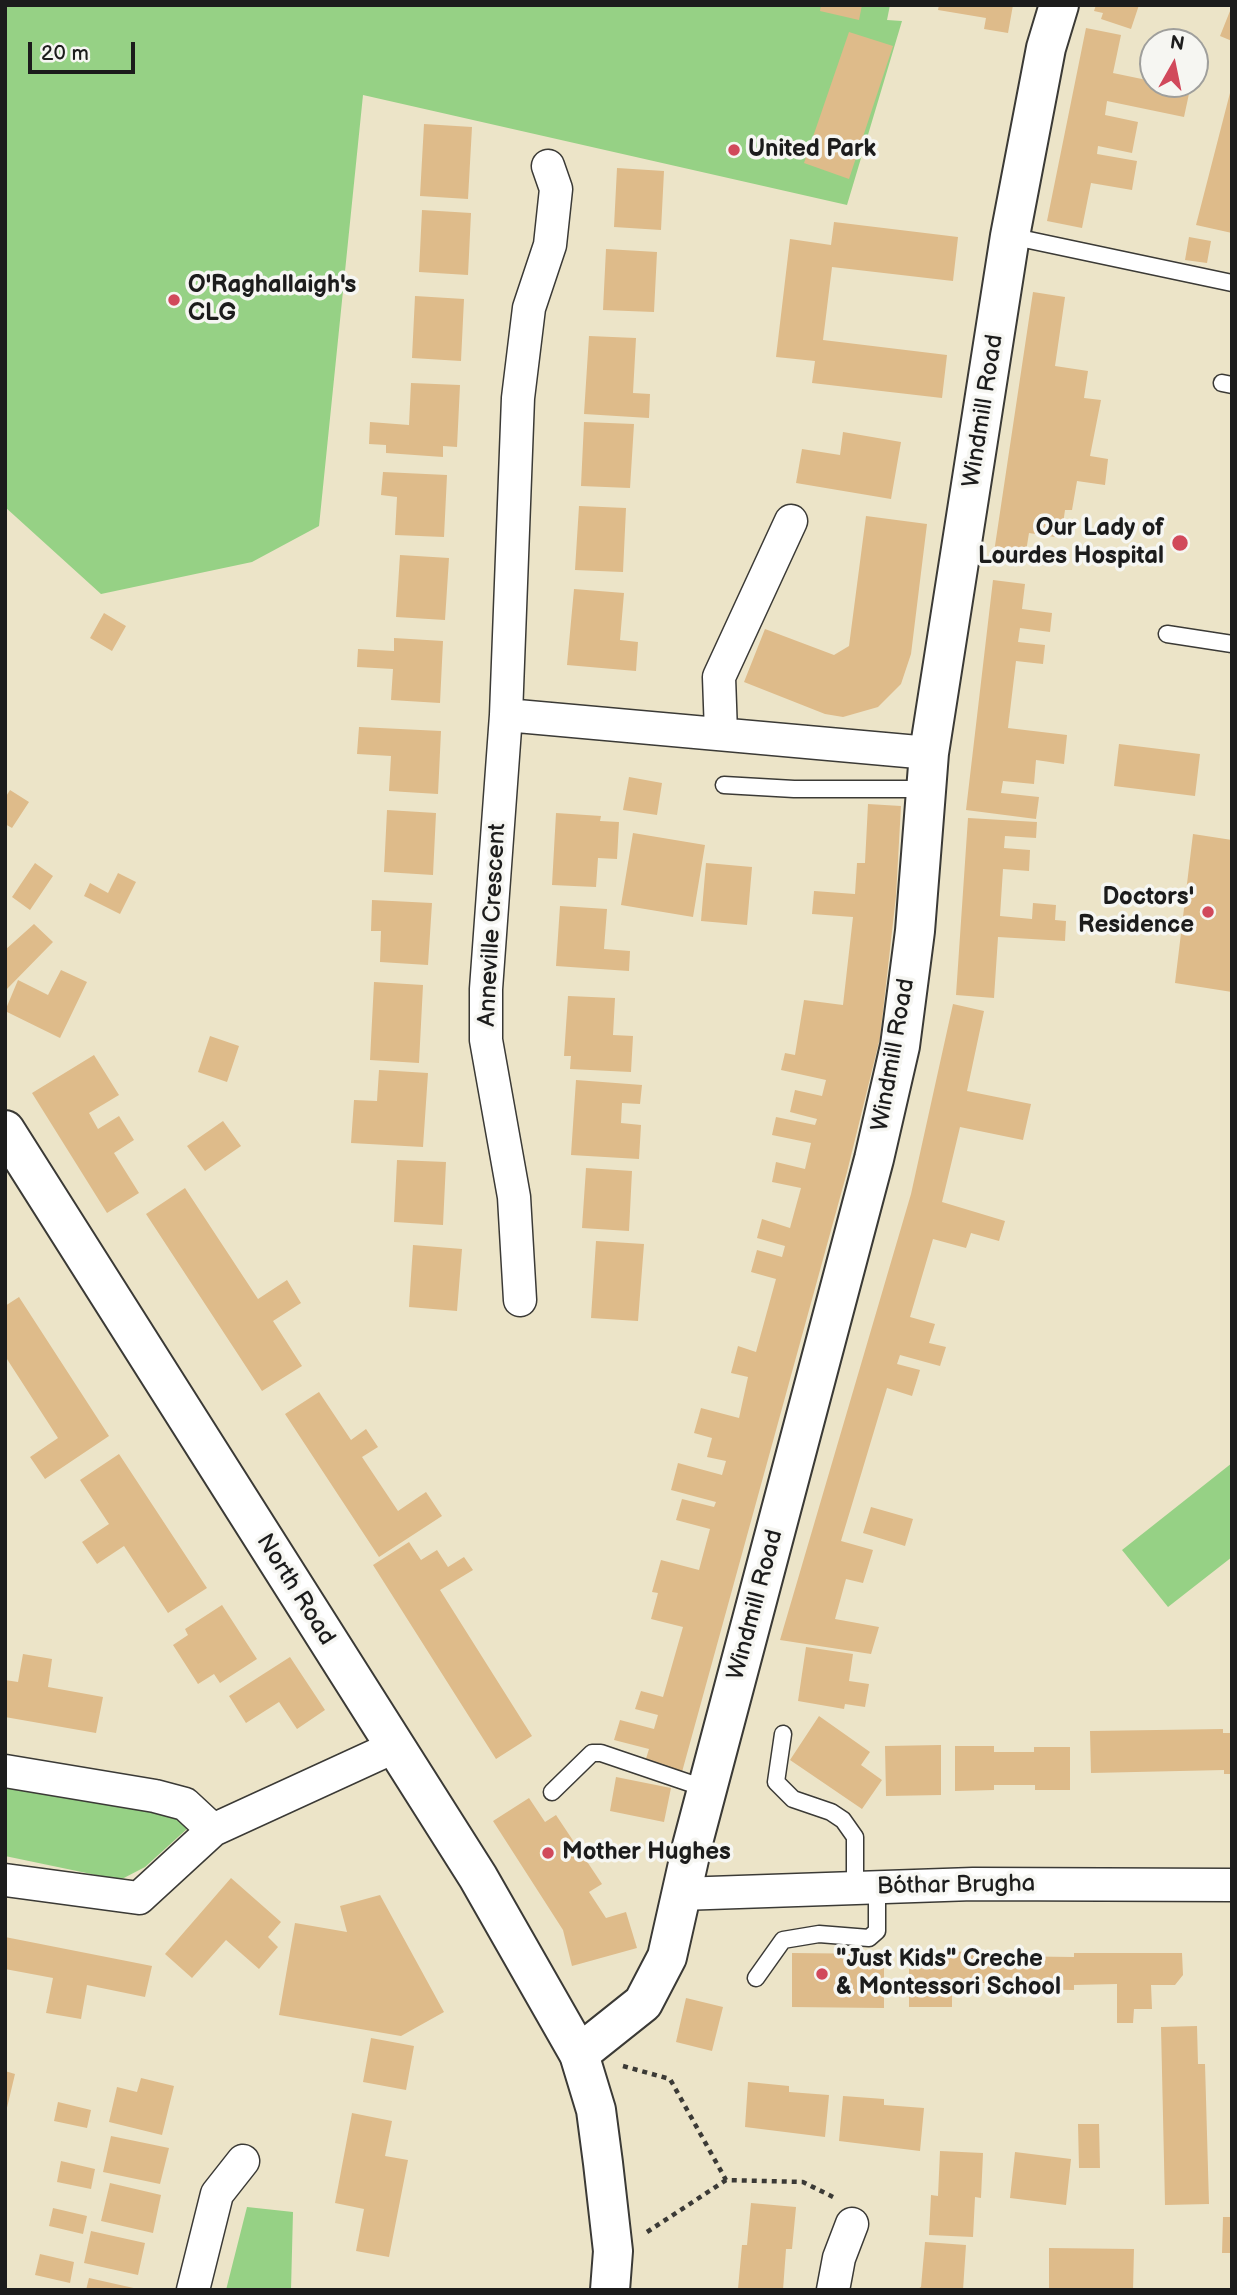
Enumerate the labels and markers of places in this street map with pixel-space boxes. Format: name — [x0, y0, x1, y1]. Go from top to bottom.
place label: United Park — [748, 136, 876, 164]
marker: United Park — [726, 142, 742, 158]
place label: O'Raghallaigh's CLG — [188, 272, 356, 328]
marker: O'Raghallaigh's CLG — [166, 292, 182, 308]
place label: Our Lady of Lourdes Hospital — [978, 515, 1164, 571]
marker: Our Lady of Lourdes Hospital — [1170, 533, 1190, 553]
place label: Doctors' Residence — [1078, 884, 1194, 940]
marker: Doctors' Residence — [1200, 904, 1216, 920]
place label: Mother Hughes — [562, 1839, 731, 1867]
marker: Mother Hughes — [540, 1845, 556, 1861]
place label: "Just Kids" Creche & Montessori School — [836, 1946, 1061, 2002]
marker: "Just Kids" Creche & Montessori School — [814, 1966, 830, 1982]

